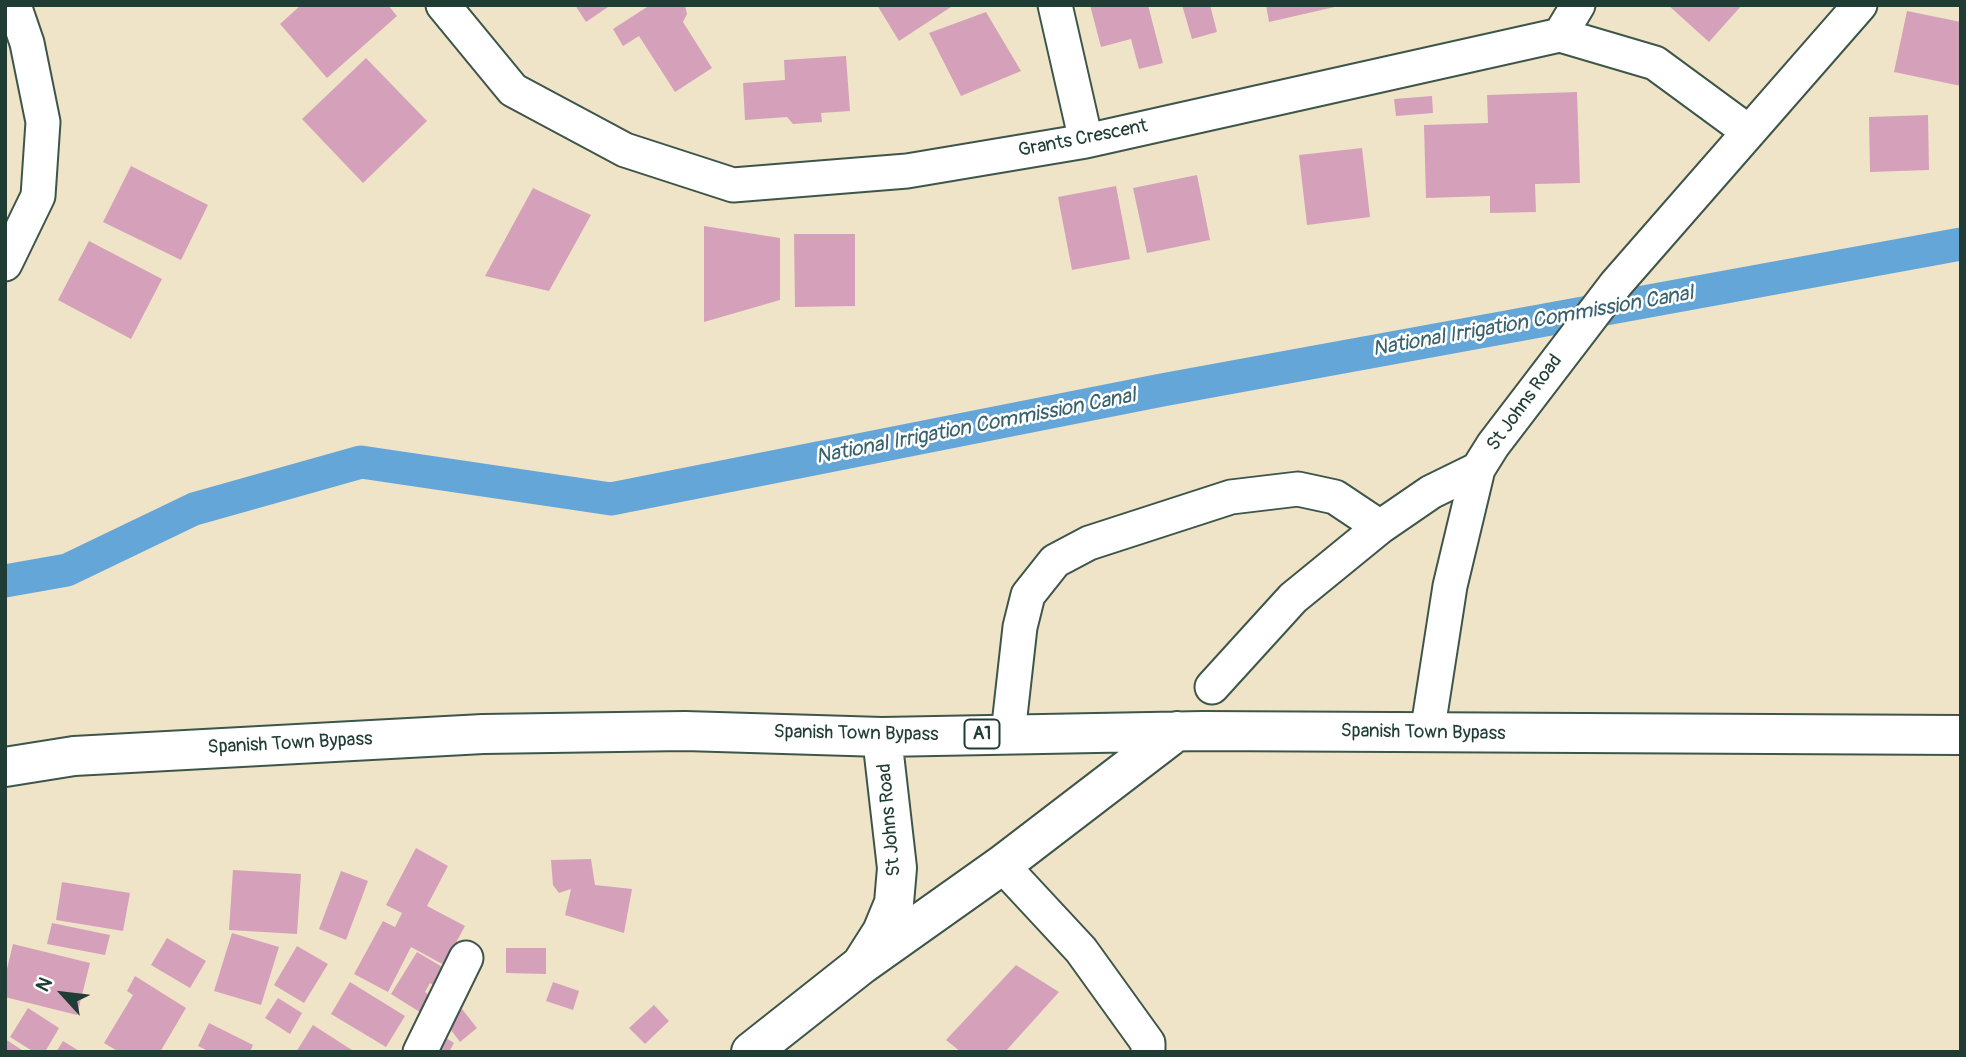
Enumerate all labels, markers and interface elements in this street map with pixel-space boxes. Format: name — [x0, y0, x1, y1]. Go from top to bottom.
street label: Grants Crescent — [1016, 115, 1150, 163]
water label: National Irrigation Commission Canal — [1371, 281, 1695, 363]
street label: St Johns Road — [1482, 350, 1568, 456]
water label: National Irrigation Commission Canal — [814, 384, 1138, 470]
road number: A1 — [964, 720, 1000, 748]
street label: Spanish Town Bypass — [1340, 720, 1506, 746]
street label: Spanish Town Bypass — [773, 721, 939, 747]
street label: Spanish Town Bypass — [207, 728, 373, 760]
street label: St Johns Road — [874, 763, 906, 877]
north arrow — [28, 959, 98, 1029]
text: N — [31, 973, 58, 996]

